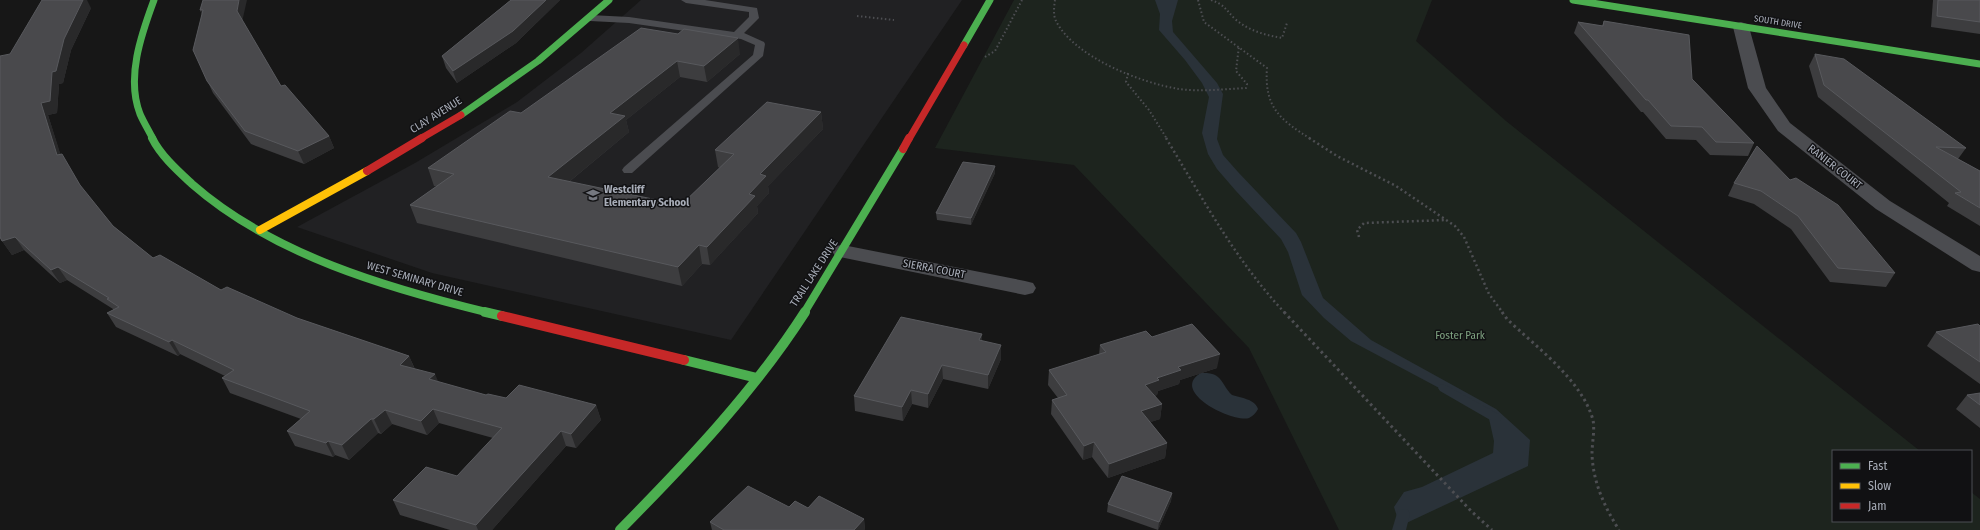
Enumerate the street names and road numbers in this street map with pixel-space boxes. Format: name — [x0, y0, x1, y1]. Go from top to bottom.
street label: SOUTH DRIVE — [1753, 13, 1803, 31]
street label: CLAY AVENUE — [408, 94, 464, 136]
street label: RANIER COURT — [1806, 142, 1865, 193]
street label: TRAIL LAKE DRIVE — [787, 237, 841, 309]
street label: SIERRA COURT — [902, 257, 967, 282]
street label: WEST SEMINARY DRIVE — [365, 259, 465, 299]

